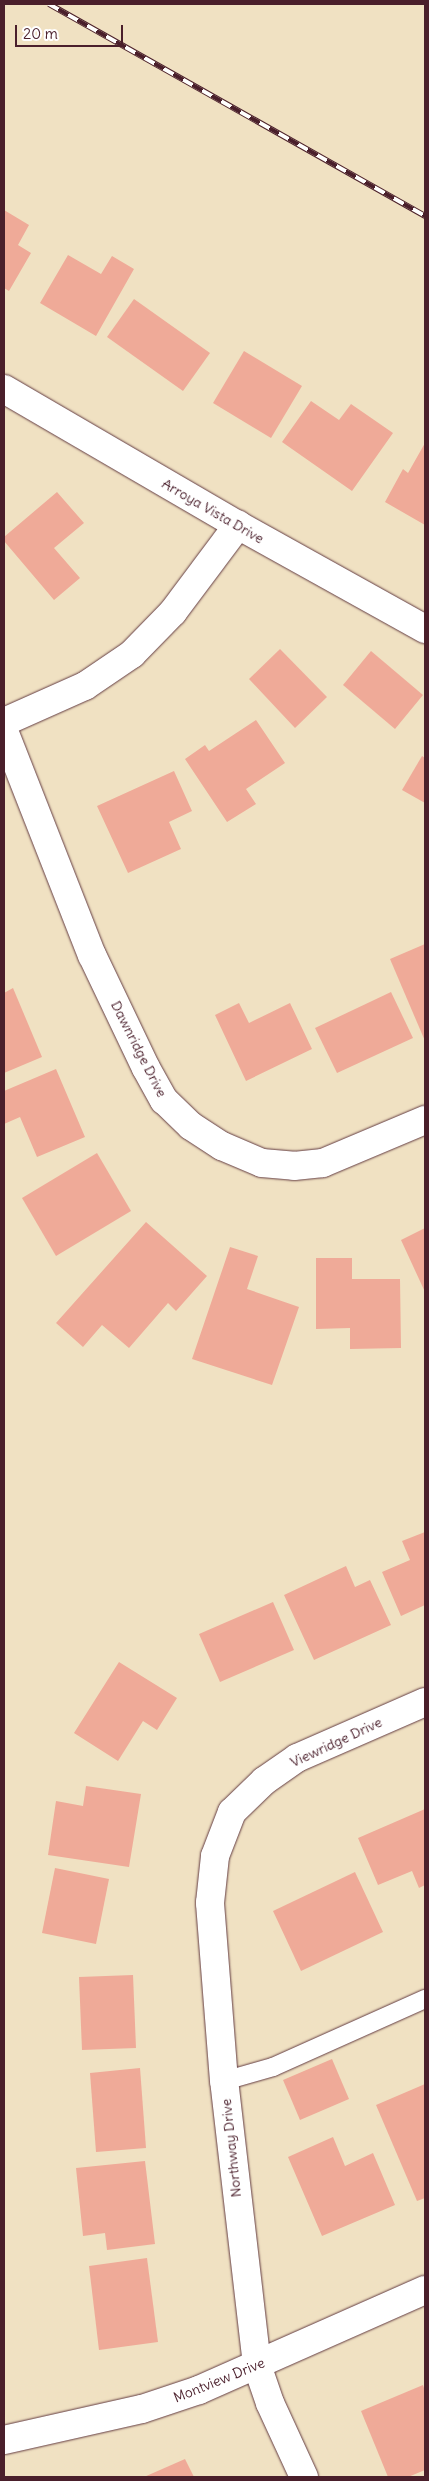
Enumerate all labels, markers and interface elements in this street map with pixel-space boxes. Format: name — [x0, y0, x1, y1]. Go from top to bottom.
scale bar — [18, 15, 125, 47]
text: 20 m — [23, 24, 58, 43]
street label: Arroya Vista Drive — [159, 475, 267, 547]
street label: Dawnridge Drive — [107, 998, 171, 1100]
street label: Viewridge Drive — [287, 1713, 385, 1771]
street label: Northway Drive — [217, 2098, 245, 2198]
street label: Montview Drive — [171, 2354, 267, 2406]

